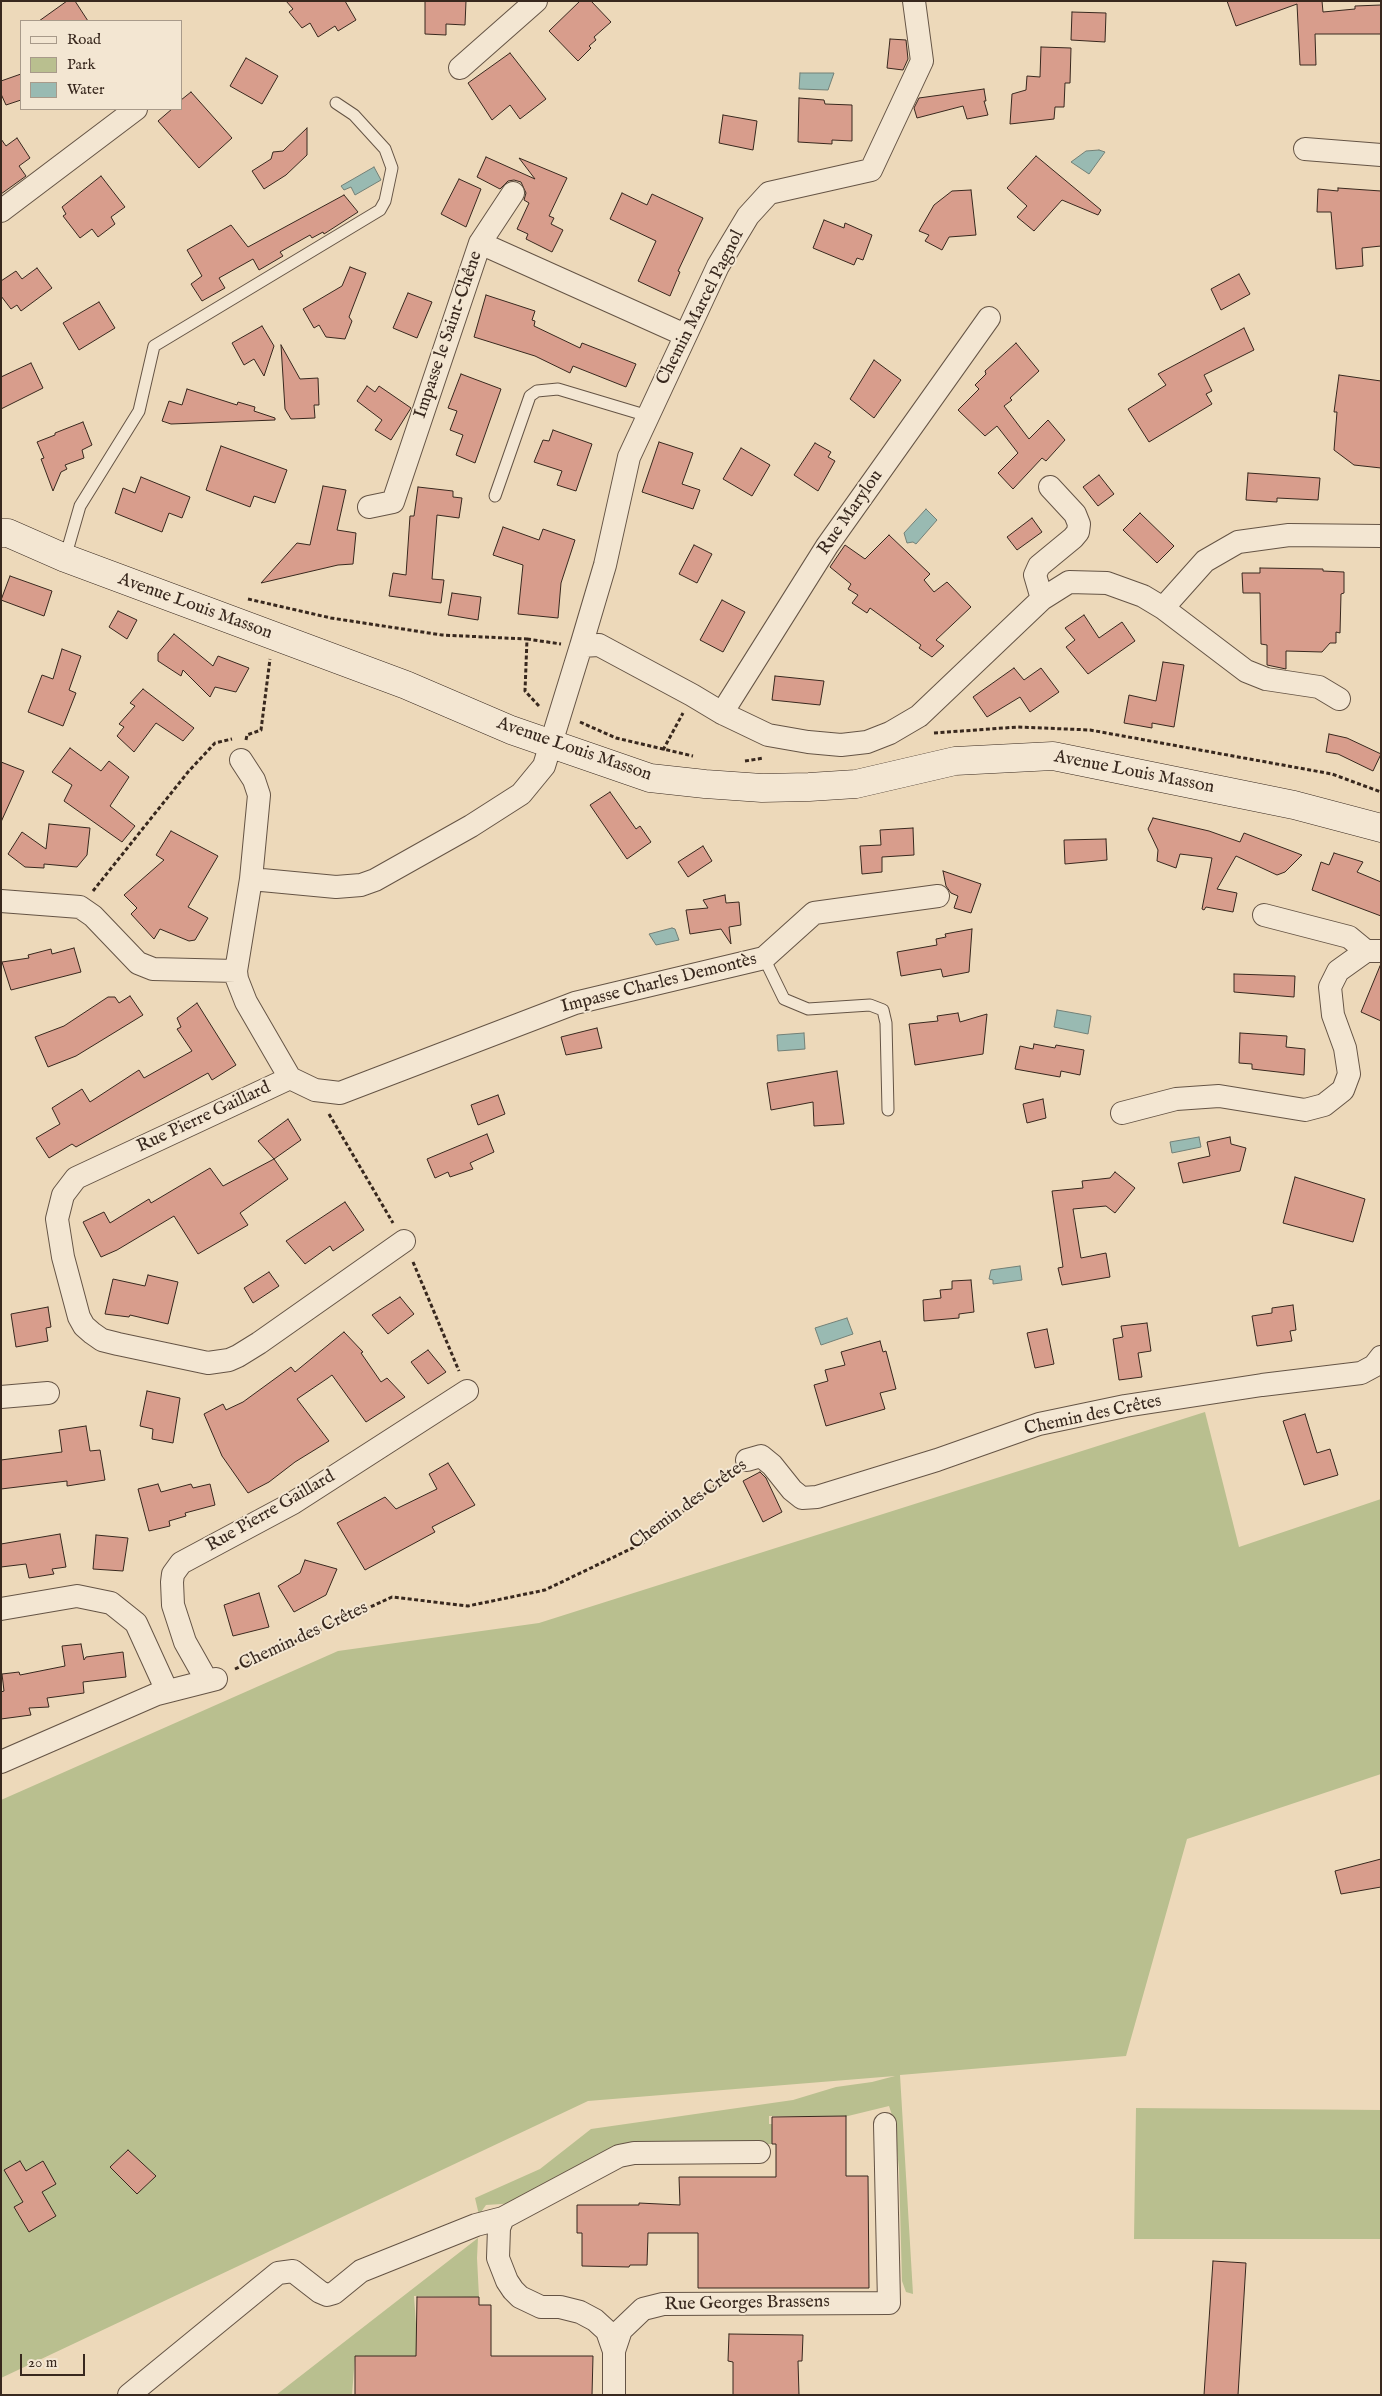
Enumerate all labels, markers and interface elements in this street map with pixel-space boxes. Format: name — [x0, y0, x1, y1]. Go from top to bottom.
legend — [20, 20, 182, 110]
text: Road — [67, 30, 101, 49]
text: Park — [67, 55, 96, 74]
text: Water — [67, 80, 104, 99]
street label: Chemin Marcel Pagnol — [653, 227, 749, 389]
street label: Impasse le Saint-Chêne — [410, 249, 488, 421]
street label: Rue Marylou — [814, 466, 888, 560]
street label: Avenue Louis Masson — [115, 569, 275, 645]
street label: Avenue Louis Masson — [494, 713, 654, 787]
street label: Avenue Louis Masson — [1052, 747, 1216, 799]
street label: Impasse Charles Demontès — [559, 949, 759, 1019]
street label: Rue Pierre Gaillard — [134, 1078, 274, 1158]
street label: Chemin des Crêtes — [1023, 1391, 1163, 1441]
street label: Chemin des Crêtes — [626, 1455, 752, 1555]
street label: Rue Pierre Gaillard — [203, 1466, 339, 1558]
street label: Chemin des Crêtes — [236, 1598, 372, 1676]
street label: Rue Georges Brassens — [664, 2292, 830, 2316]
scale bar — [22, 2344, 88, 2376]
text: 20 m — [28, 2353, 57, 2372]

